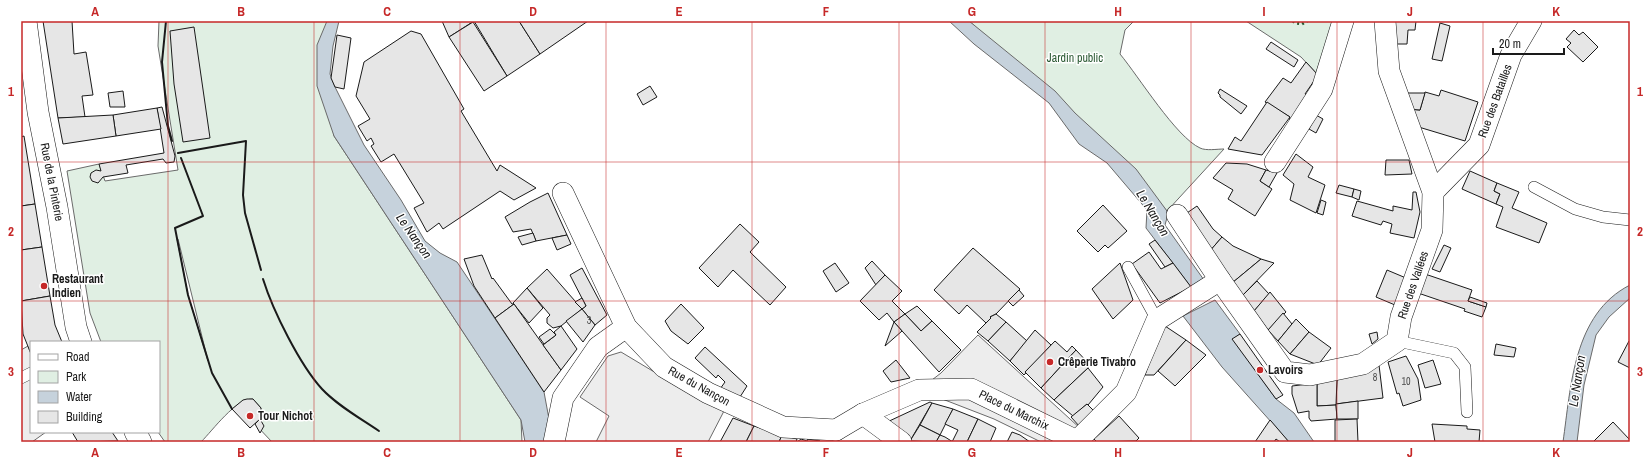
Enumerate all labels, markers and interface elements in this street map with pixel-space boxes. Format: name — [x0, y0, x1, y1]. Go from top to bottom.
text: A — [91, 3, 99, 20]
text: B — [237, 3, 245, 20]
text: C — [383, 3, 391, 20]
text: D — [529, 3, 537, 20]
text: E — [675, 3, 683, 20]
text: F — [823, 3, 830, 20]
text: G — [968, 3, 976, 20]
text: H — [1114, 3, 1122, 20]
text: I — [1263, 3, 1266, 20]
text: J — [1407, 3, 1413, 20]
text: K — [1552, 3, 1560, 20]
scale bar — [1493, 30, 1564, 56]
text: 20 m — [1499, 36, 1521, 52]
park label: Jardin public — [1047, 50, 1103, 66]
street label: Rue des Batailles — [1474, 62, 1516, 140]
text: 1 — [8, 83, 14, 100]
text: 1 — [1637, 83, 1643, 100]
street label: Rue de la Pinterie — [37, 142, 67, 222]
water label: Le Nançon — [1132, 187, 1174, 240]
water label: Le Nançon — [392, 210, 436, 262]
text: 2 — [8, 223, 14, 240]
text: 2 — [1637, 223, 1643, 240]
street label: Rue des Vallées — [1394, 249, 1432, 321]
place label: Restaurant Indien — [52, 271, 104, 301]
marker: Restaurant Indien — [39, 281, 49, 291]
house number: 3 — [587, 314, 592, 327]
legend — [30, 341, 160, 433]
text: Road — [66, 349, 90, 365]
place label: Crêperie Tivabro — [1058, 354, 1136, 370]
water label: Le Nançon — [1565, 354, 1589, 408]
marker: Crêperie Tivabro — [1045, 357, 1055, 367]
street label: Rue du Nançon — [665, 362, 733, 410]
place label: Lavoirs — [1268, 362, 1304, 378]
text: 3 — [8, 363, 14, 380]
text: 3 — [1637, 363, 1643, 380]
marker: Lavoirs — [1255, 365, 1265, 375]
text: Park — [66, 369, 86, 385]
house number: 8 — [1373, 371, 1378, 384]
house number: 10 — [1401, 375, 1411, 388]
street label: Place du Marchix — [976, 386, 1052, 434]
text: Water — [66, 389, 93, 405]
place label: Tour Nichot — [258, 408, 313, 424]
text: Building — [66, 409, 103, 425]
marker: Tour Nichot — [245, 411, 255, 421]
text: A — [91, 444, 99, 461]
text: B — [237, 444, 245, 461]
text: C — [383, 444, 391, 461]
text: D — [529, 444, 537, 461]
text: E — [675, 444, 683, 461]
text: F — [823, 444, 830, 461]
text: G — [968, 444, 976, 461]
text: H — [1114, 444, 1122, 461]
text: I — [1263, 444, 1266, 461]
text: J — [1407, 444, 1413, 461]
text: K — [1552, 444, 1560, 461]

